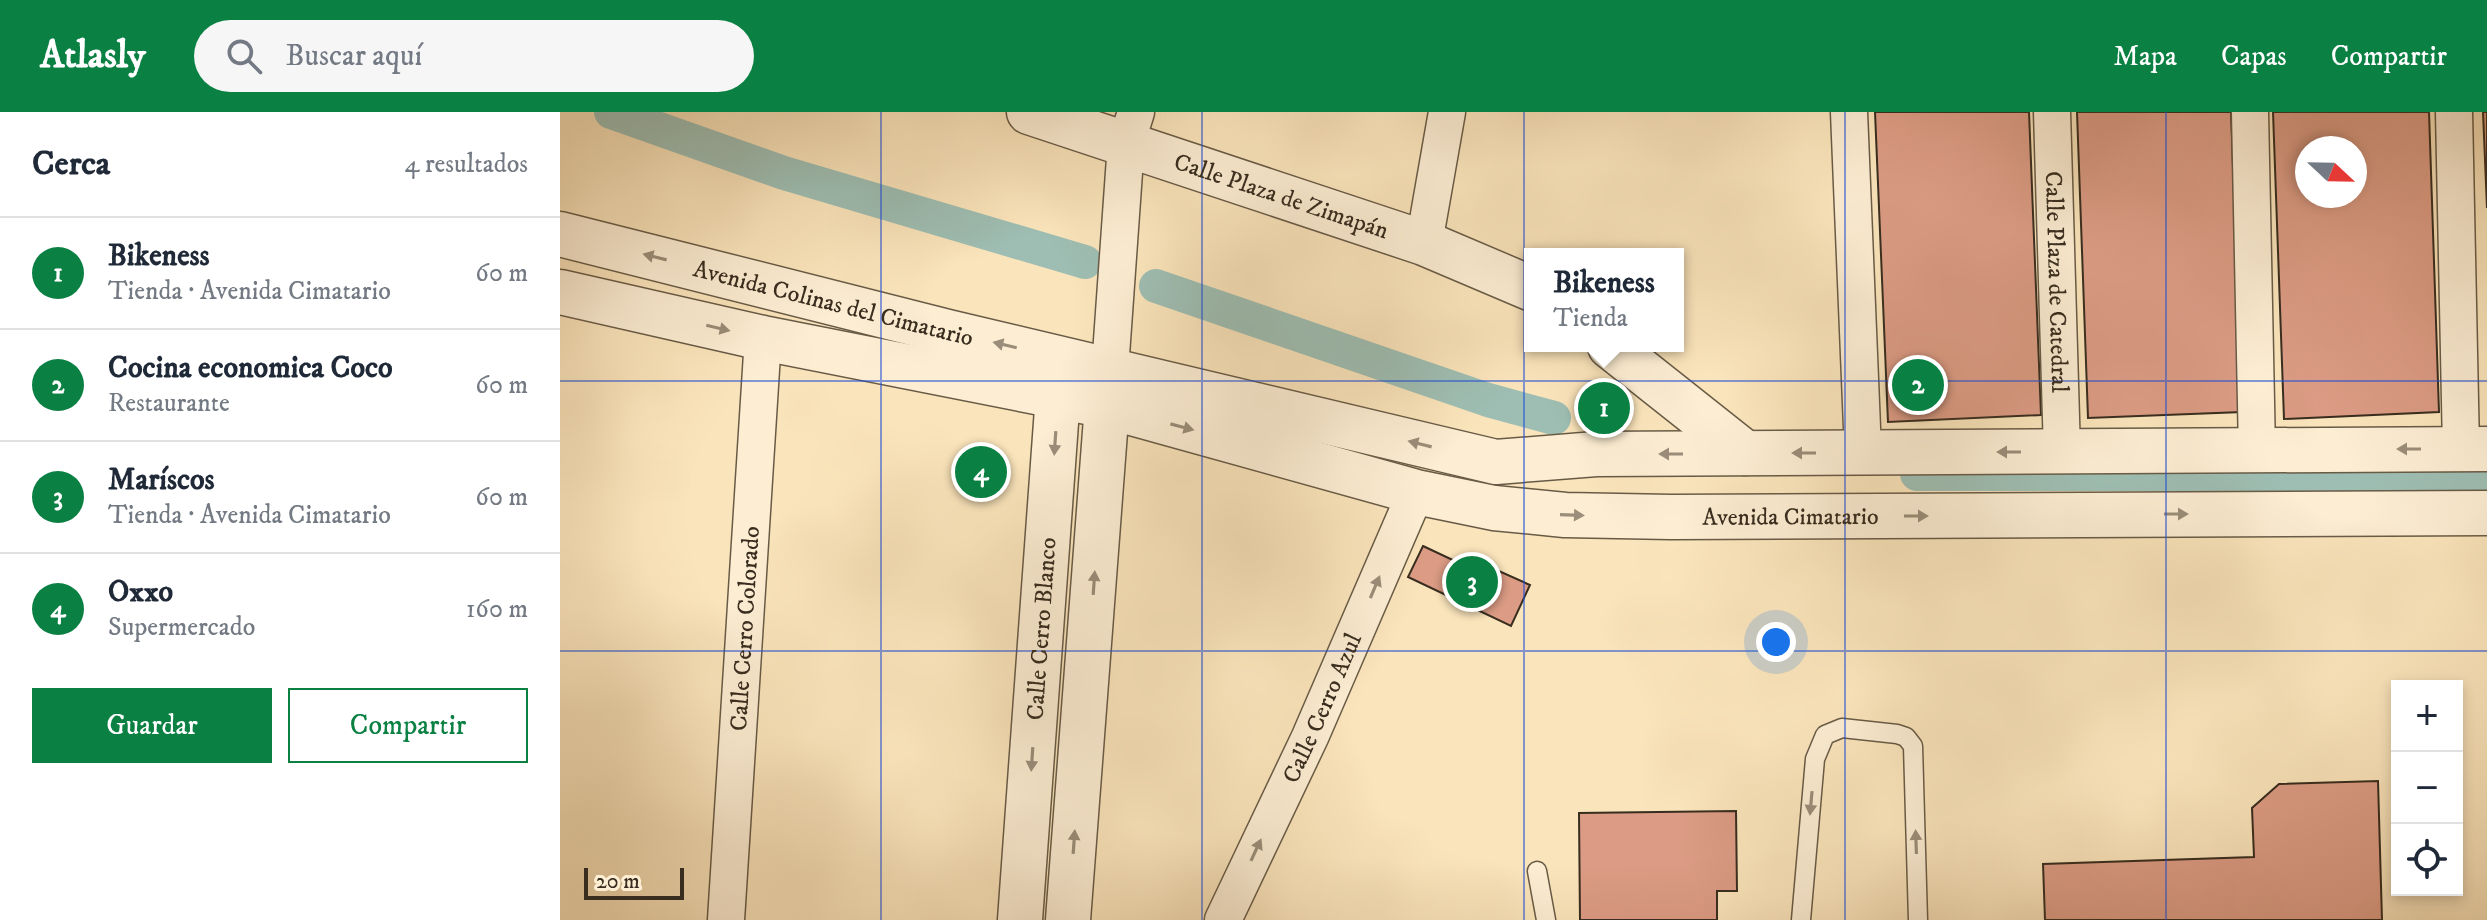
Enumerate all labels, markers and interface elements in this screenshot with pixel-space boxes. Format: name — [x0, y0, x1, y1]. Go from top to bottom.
search box — [194, 20, 754, 92]
text: Atlasly — [40, 32, 146, 80]
icon: search — [222, 34, 266, 78]
text: Buscar aquí — [286, 38, 422, 75]
text: Mapa — [2113, 39, 2177, 74]
text: Capas — [2221, 39, 2287, 74]
text: Compartir — [2331, 39, 2447, 74]
north arrow — [2295, 136, 2367, 208]
text: Cerca — [32, 143, 110, 185]
street label: Calle Plaza de Zimapán — [1170, 147, 1393, 246]
text: 4 resultados — [404, 148, 528, 181]
street label: Calle Plaza de Catedral — [2038, 171, 2074, 394]
text: Bikeness — [108, 238, 210, 275]
popup — [1524, 248, 1684, 352]
one-way arrow — [643, 251, 668, 263]
street label: Avenida Colinas del Cimatario — [690, 254, 976, 353]
text: 1 — [53, 257, 63, 290]
text: 60 m — [475, 257, 528, 290]
text: Bikeness — [1553, 265, 1655, 302]
text: Tienda · Avenida Cimatario — [108, 275, 391, 308]
text: Tienda — [1553, 302, 1628, 335]
one-way arrow — [706, 322, 731, 335]
one-way arrow — [992, 338, 1017, 350]
text: Cocina economica Coco — [108, 350, 393, 387]
pin: 2 — [1892, 355, 1944, 415]
text: 2 — [52, 369, 64, 402]
text: 60 m — [475, 369, 528, 402]
pin: 1 — [1578, 378, 1630, 438]
text: Restaurante — [108, 387, 230, 420]
one-way arrow — [1171, 421, 1195, 434]
one-way arrow — [1048, 431, 1061, 456]
one-way arrow — [1408, 437, 1433, 449]
pin: 4 — [955, 442, 1007, 502]
one-way arrow — [2396, 443, 2421, 456]
one-way arrow — [1996, 446, 2021, 458]
one-way arrow — [1658, 447, 1683, 460]
one-way arrow — [1791, 447, 1816, 459]
text: Maríscos — [108, 462, 215, 499]
text: 3 — [53, 481, 63, 514]
text: 60 m — [475, 481, 528, 514]
text: Tienda · Avenida Cimatario — [108, 499, 391, 532]
street label: Avenida Cimatario — [1702, 502, 1879, 533]
one-way arrow — [1560, 508, 1585, 521]
one-way arrow — [2164, 508, 2189, 520]
one-way arrow — [1904, 510, 1929, 522]
street label: Calle Cerro Colorado — [724, 525, 767, 732]
street label: Calle Cerro Blanco — [1021, 536, 1064, 721]
pin: 3 — [1446, 552, 1498, 612]
one-way arrow — [1088, 570, 1101, 595]
text: Oxxo — [108, 574, 173, 611]
one-way arrow — [1368, 575, 1381, 599]
text: 4 — [51, 593, 65, 626]
text: 160 m — [466, 593, 528, 626]
text: Supermercado — [108, 611, 255, 644]
your location — [1756, 622, 1796, 662]
street label: Calle Cerro Azul — [1276, 628, 1369, 788]
map controls — [2391, 680, 2463, 896]
button: + — [2391, 680, 2463, 752]
button: Guardar — [32, 688, 272, 763]
button: Compartir — [288, 688, 528, 763]
one-way arrow — [1025, 747, 1038, 772]
button: − — [2391, 752, 2463, 824]
one-way arrow — [1805, 791, 1818, 816]
button: locate — [2391, 824, 2463, 896]
one-way arrow — [1068, 829, 1081, 854]
one-way arrow — [1909, 829, 1922, 854]
one-way arrow — [1249, 838, 1263, 861]
scale bar — [584, 864, 684, 900]
text: 20 m — [596, 868, 640, 895]

